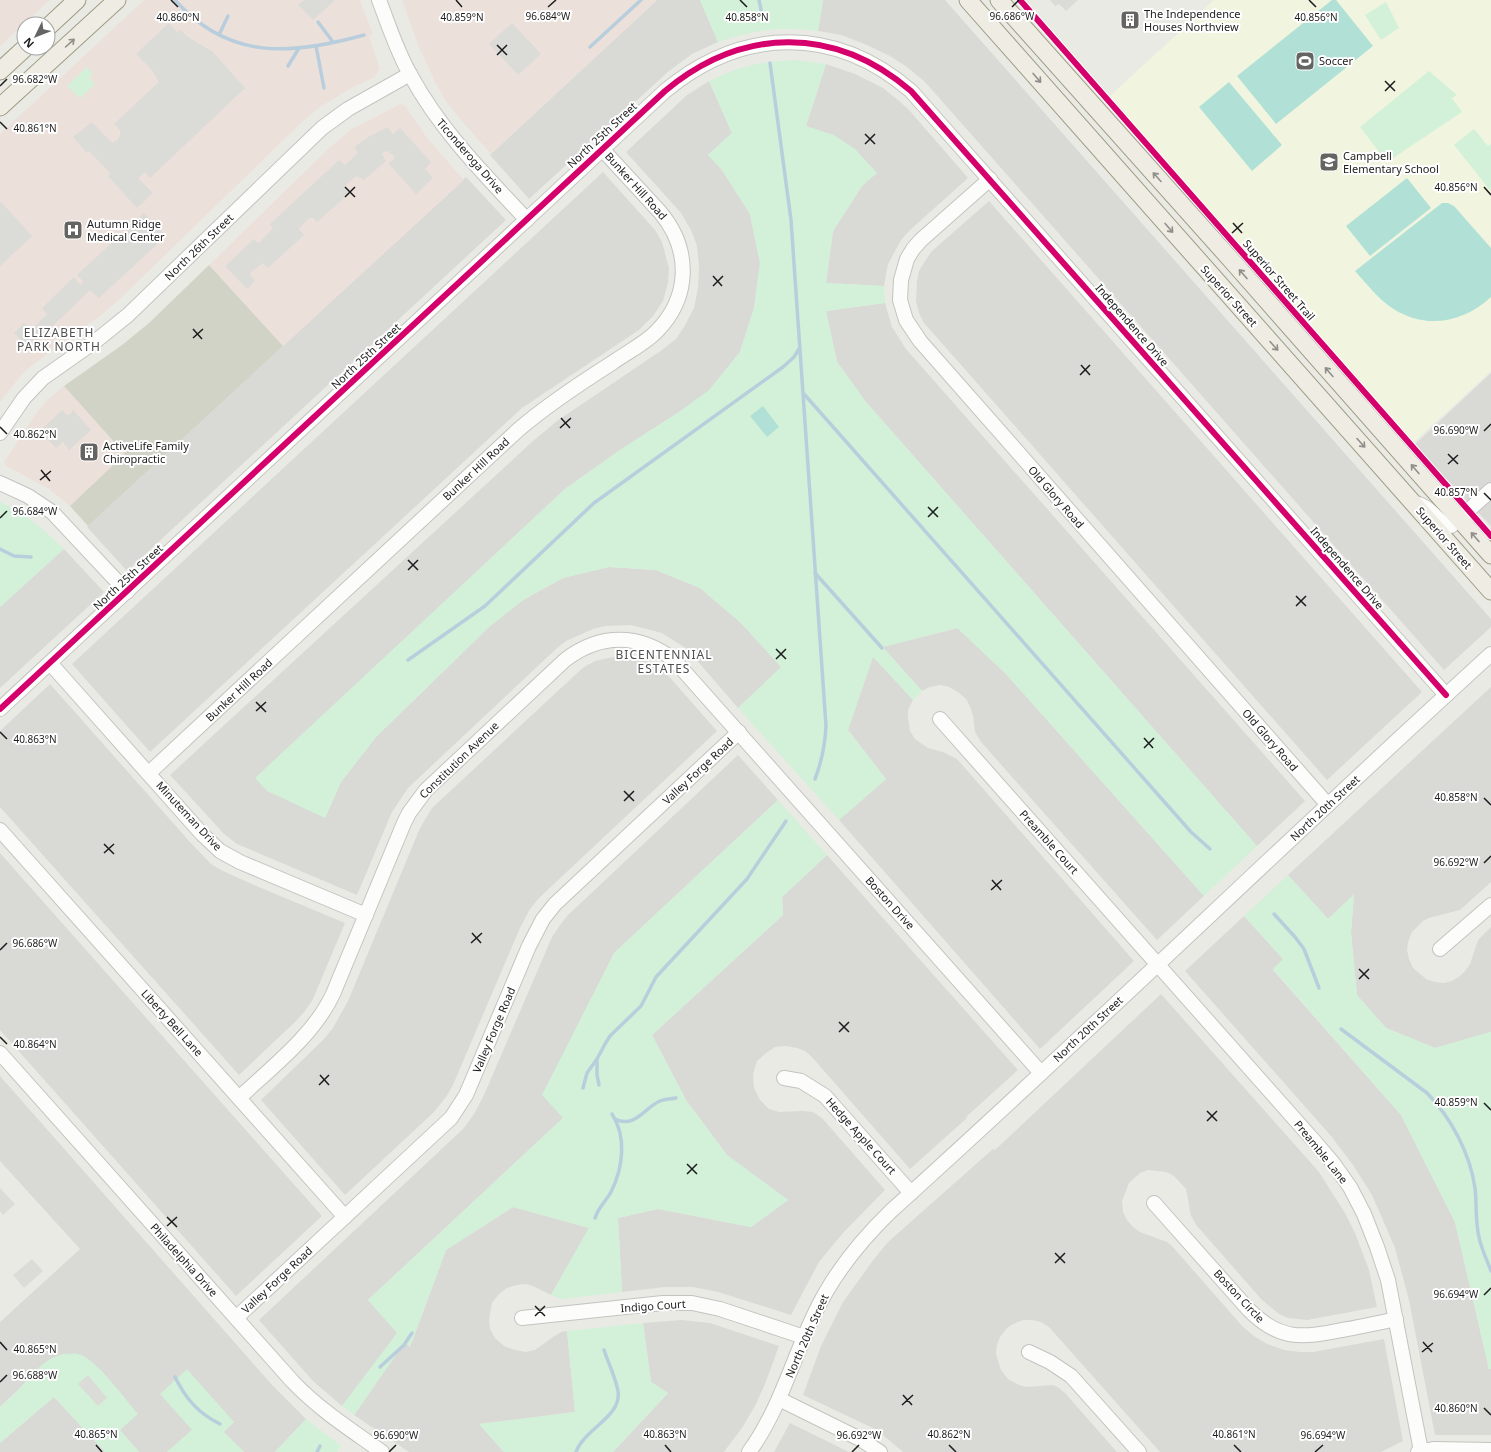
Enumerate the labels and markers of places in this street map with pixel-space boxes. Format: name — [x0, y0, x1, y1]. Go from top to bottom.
place label: The Independence Houses Northview — [1144, 6, 1241, 34]
building icon: The Independence Houses Northview — [1119, 9, 1141, 31]
sports icon: Soccer — [1294, 50, 1316, 72]
place label: Soccer — [1319, 53, 1353, 68]
place label: Campbell Elementary School — [1343, 148, 1439, 176]
school or university icon: Campbell Elementary School — [1318, 151, 1340, 173]
place label: Autumn Ridge Medical Center — [87, 216, 165, 244]
hospital icon: Autumn Ridge Medical Center — [62, 219, 84, 241]
place label: ActiveLife Family Chiropractic — [103, 438, 189, 466]
building icon: ActiveLife Family Chiropractic — [78, 441, 100, 463]

